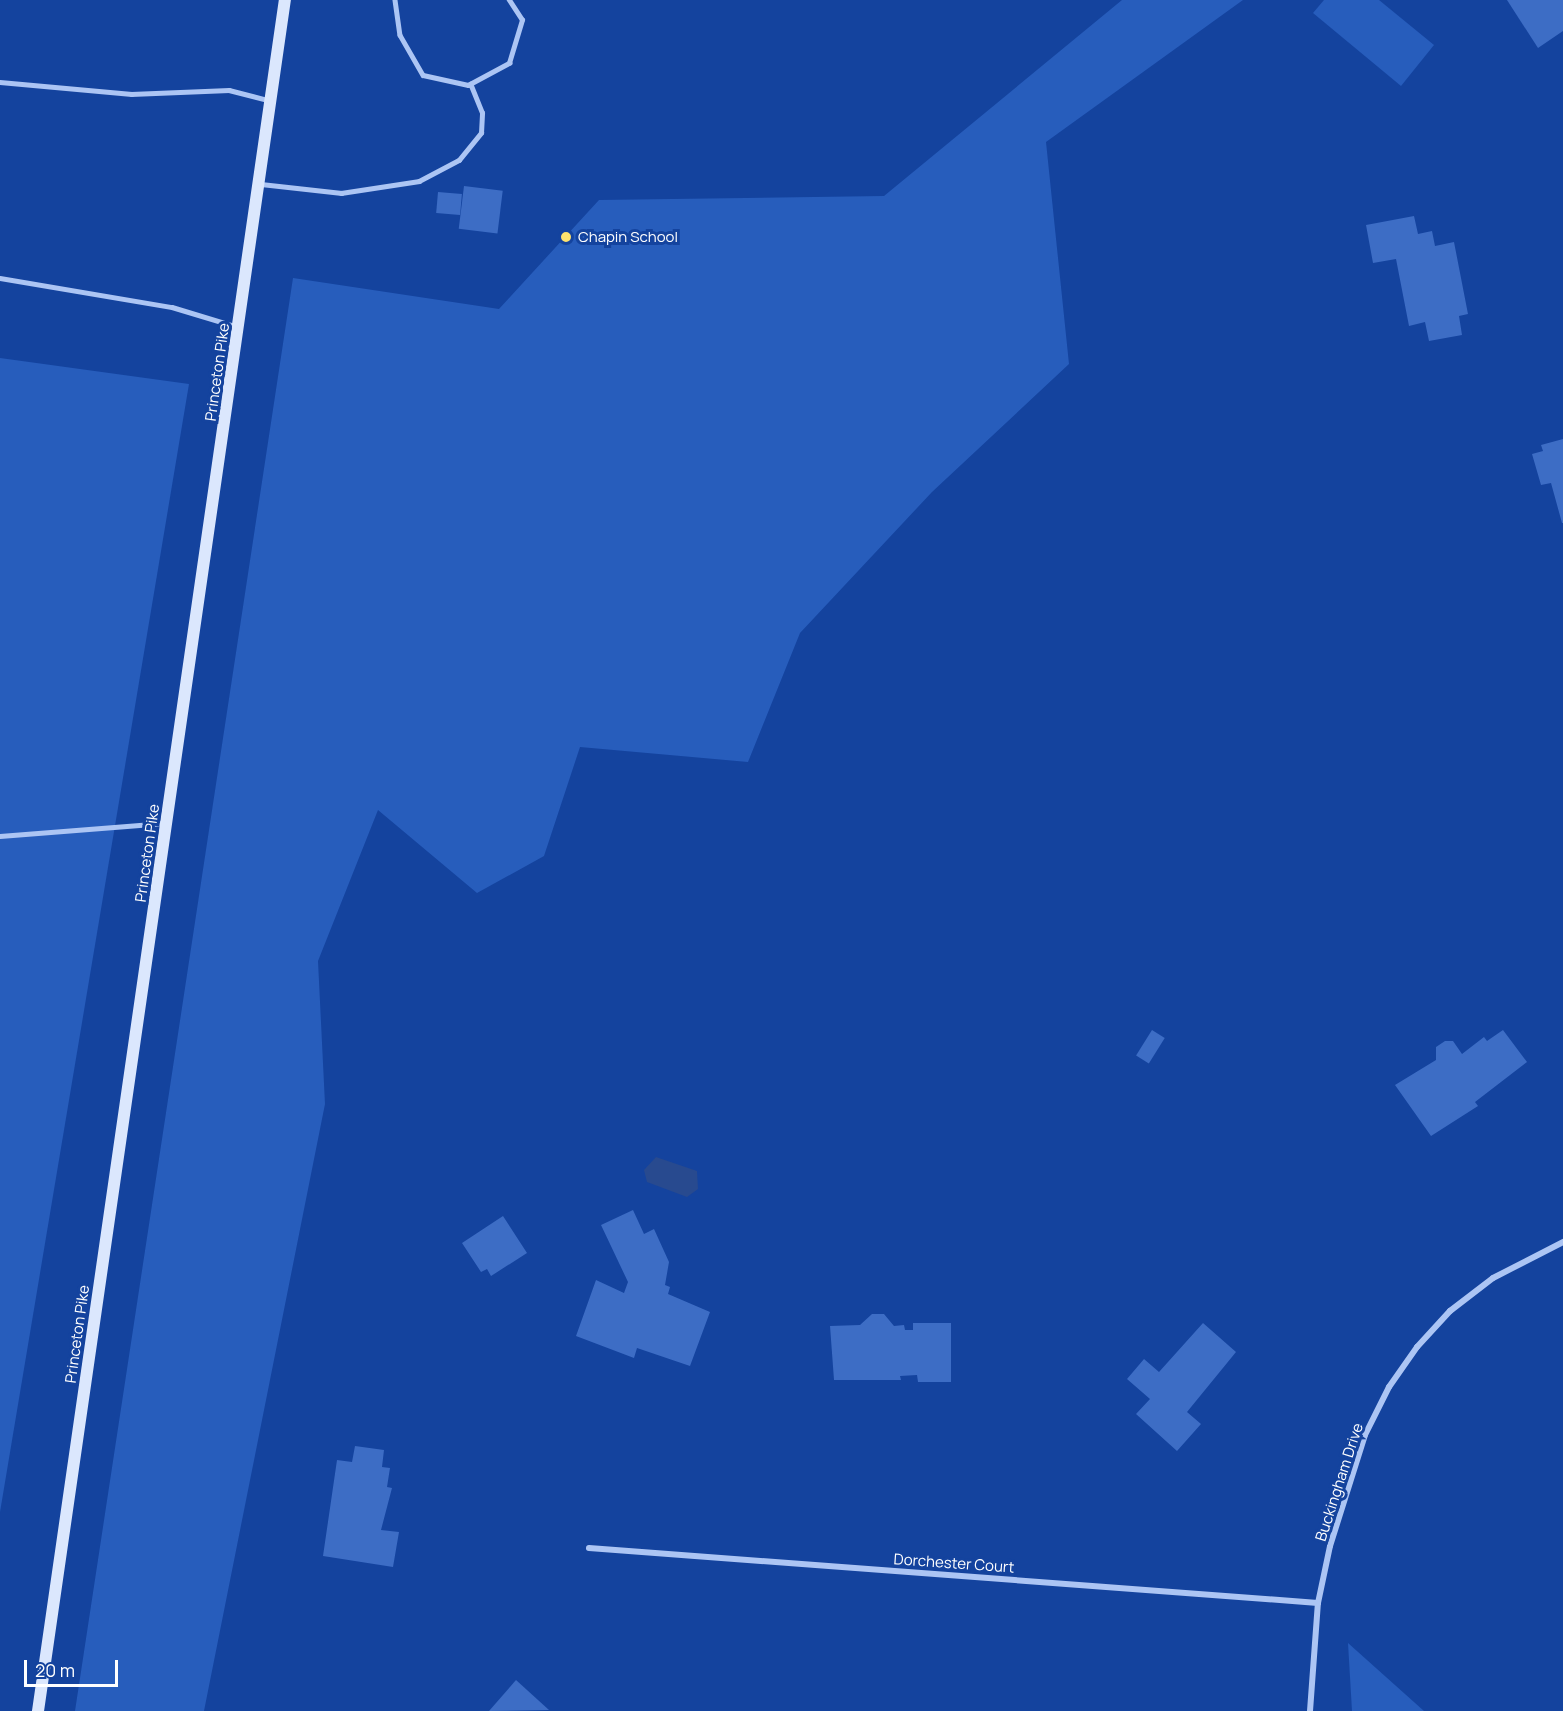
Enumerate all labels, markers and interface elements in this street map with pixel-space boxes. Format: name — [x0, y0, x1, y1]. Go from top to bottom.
place label: Chapin School — [578, 228, 678, 246]
marker: Chapin School — [559, 230, 573, 244]
street label: Princeton Pike — [201, 322, 233, 422]
street label: Princeton Pike — [131, 803, 163, 903]
street label: Princeton Pike — [61, 1284, 93, 1384]
street label: Buckingham Drive — [1311, 1421, 1367, 1543]
street label: Dorchester Court — [893, 1550, 1015, 1576]
scale bar — [27, 1648, 122, 1686]
text: 20 m — [35, 1658, 75, 1682]

